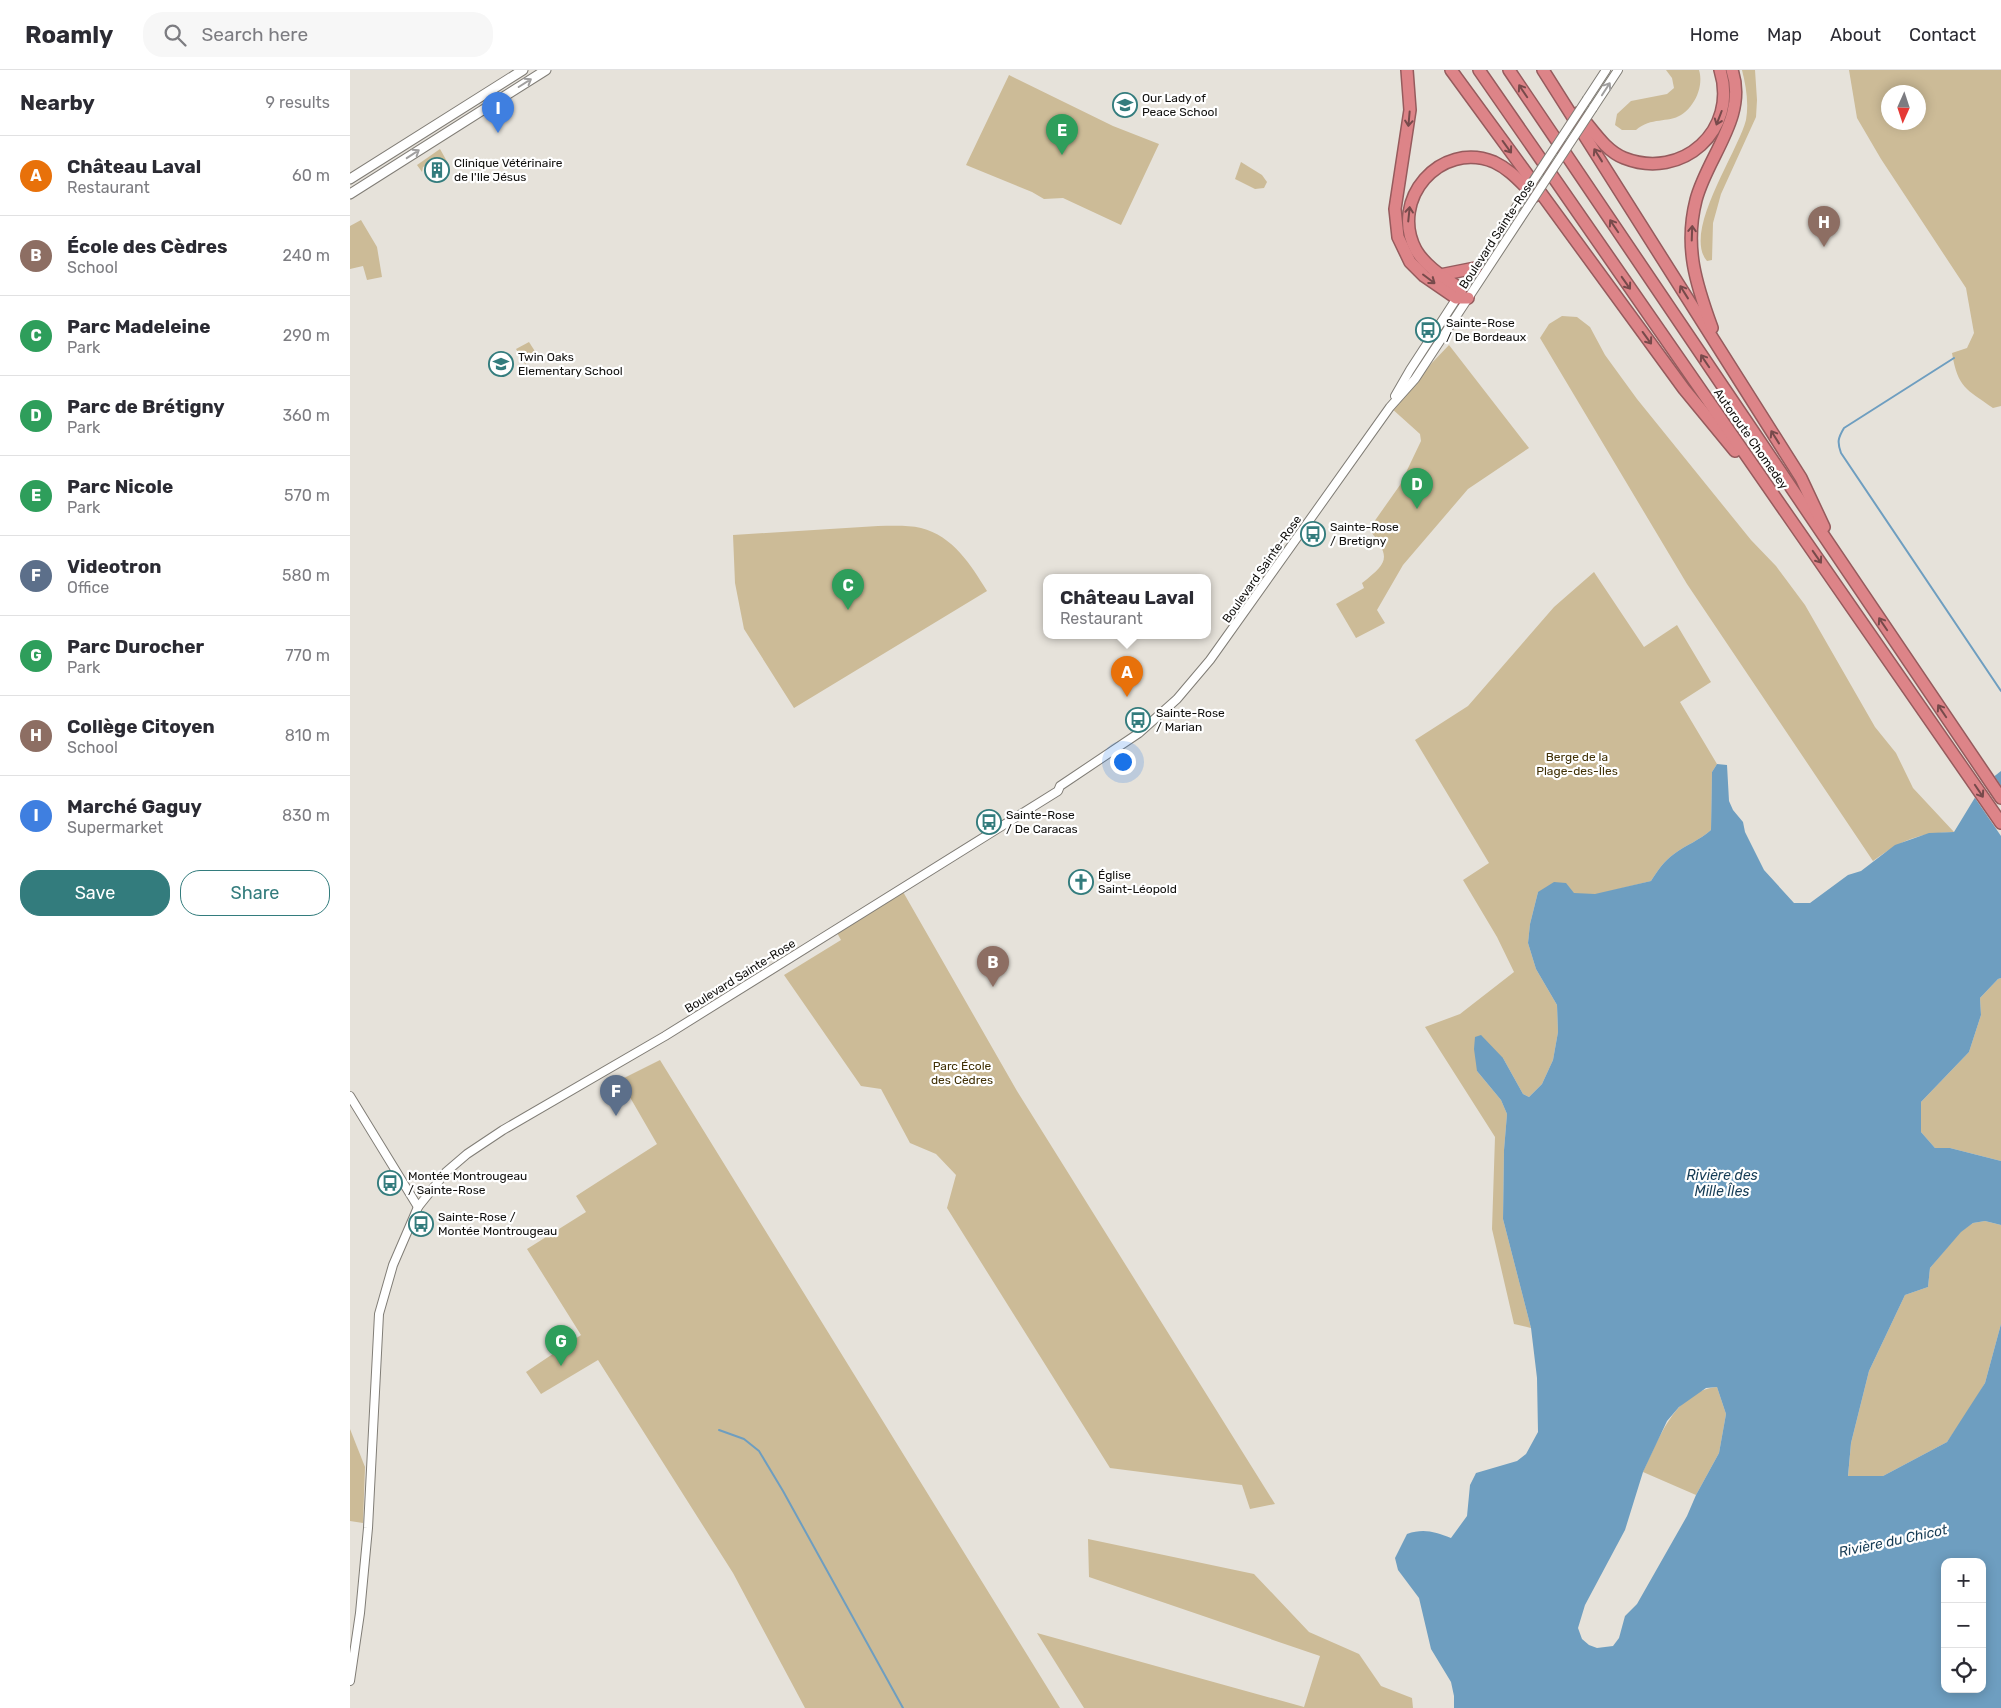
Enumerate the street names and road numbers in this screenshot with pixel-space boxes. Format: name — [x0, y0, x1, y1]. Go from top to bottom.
street label: Boulevard Sainte-Rose — [1456, 176, 1538, 291]
street label: Autoroute Chomedey — [1711, 386, 1791, 492]
street label: Boulevard Sainte-Rose — [1220, 512, 1305, 625]
street label: Boulevard Sainte-Rose — [682, 936, 798, 1016]

